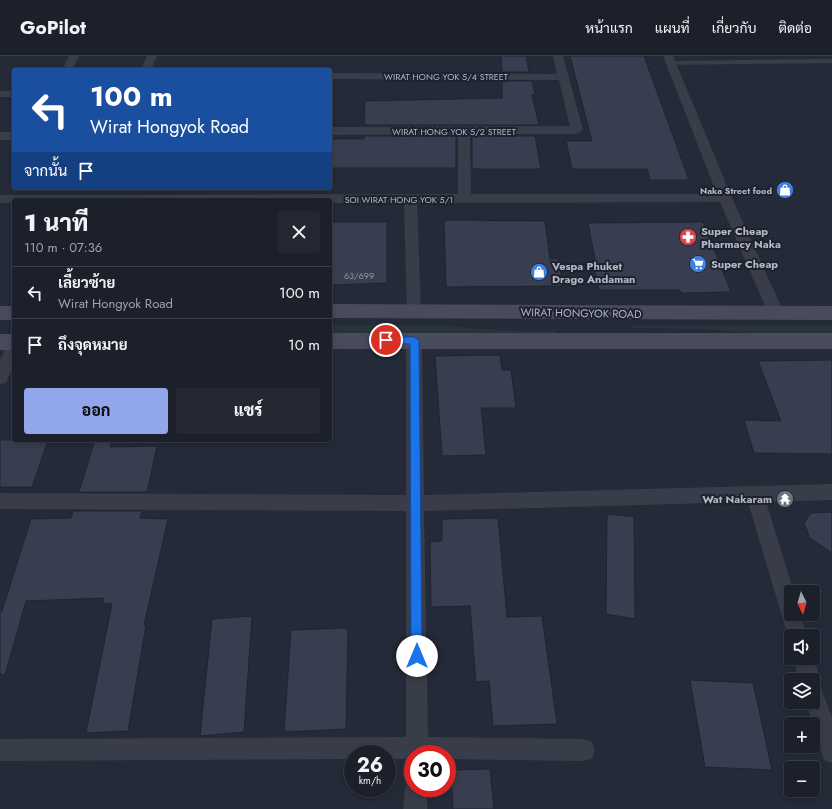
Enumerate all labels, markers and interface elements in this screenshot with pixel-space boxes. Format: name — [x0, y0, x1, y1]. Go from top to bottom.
text: GoPilot — [20, 14, 86, 41]
text: หน้าแรก — [585, 18, 633, 38]
text: แผนที่ — [655, 18, 690, 38]
text: เกี่ยวกับ — [712, 18, 756, 38]
text: ติดต่อ — [778, 18, 812, 38]
street label: WIRAT HONG YOK 5/4 STREET — [384, 70, 509, 83]
text: 100 m — [90, 76, 173, 117]
icon: left — [24, 84, 76, 136]
text: Wirat Hongyok Road — [90, 114, 249, 140]
street label: WIRAT HONG YOK 5/2 STREET — [392, 125, 517, 138]
text: จากนั้น — [24, 160, 67, 182]
icon: arrive — [75, 160, 97, 182]
shop icon: Naka Street food — [775, 180, 795, 200]
place label: Naka Street food — [700, 184, 772, 197]
street label: SOI WIRAT HONG YOK 5/1 — [345, 193, 453, 206]
text: 1 นาที — [24, 205, 88, 240]
button: close — [278, 211, 320, 253]
place label: Super Cheap Pharmacy Naka — [701, 223, 781, 252]
pharmacy icon: Super Cheap Pharmacy Naka — [678, 227, 698, 247]
text: 110 m · 07:36 — [24, 238, 102, 257]
supermarket icon: Super Cheap — [688, 254, 708, 274]
place label: Super Cheap — [711, 256, 778, 272]
place label: Vespa Phuket Drago Andaman — [551, 258, 635, 287]
shop icon: Vespa Phuket Drago Andaman — [529, 262, 549, 282]
house number: 63/699 — [344, 269, 374, 282]
text: เลี้ยวซ้าย — [58, 272, 115, 294]
icon: left — [24, 282, 46, 304]
text: 100 m — [279, 282, 320, 304]
text: Wirat Hongyok Road — [58, 294, 173, 313]
street label: WIRAT HONGYOK ROAD — [520, 304, 642, 322]
pin — [369, 323, 403, 357]
icon: arrive — [375, 329, 397, 351]
icon: arrive — [24, 334, 46, 356]
text: ถึงจุดหมาย — [58, 334, 128, 356]
text: 10 m — [288, 334, 320, 356]
button: ออก — [24, 388, 168, 434]
button: แชร์ — [176, 388, 320, 434]
temple icon: Wat Nakaram — [775, 489, 795, 509]
place label: Wat Nakaram — [702, 491, 772, 507]
north arrow — [784, 585, 820, 621]
map controls — [784, 585, 820, 797]
button: sound — [784, 629, 820, 665]
position arrow — [396, 635, 438, 677]
button: layers — [784, 673, 820, 709]
button: + — [784, 717, 820, 753]
speed limit sign: 30 — [404, 745, 456, 797]
text: 26 — [357, 751, 383, 780]
button: − — [784, 761, 820, 797]
text: km/h — [359, 773, 381, 788]

